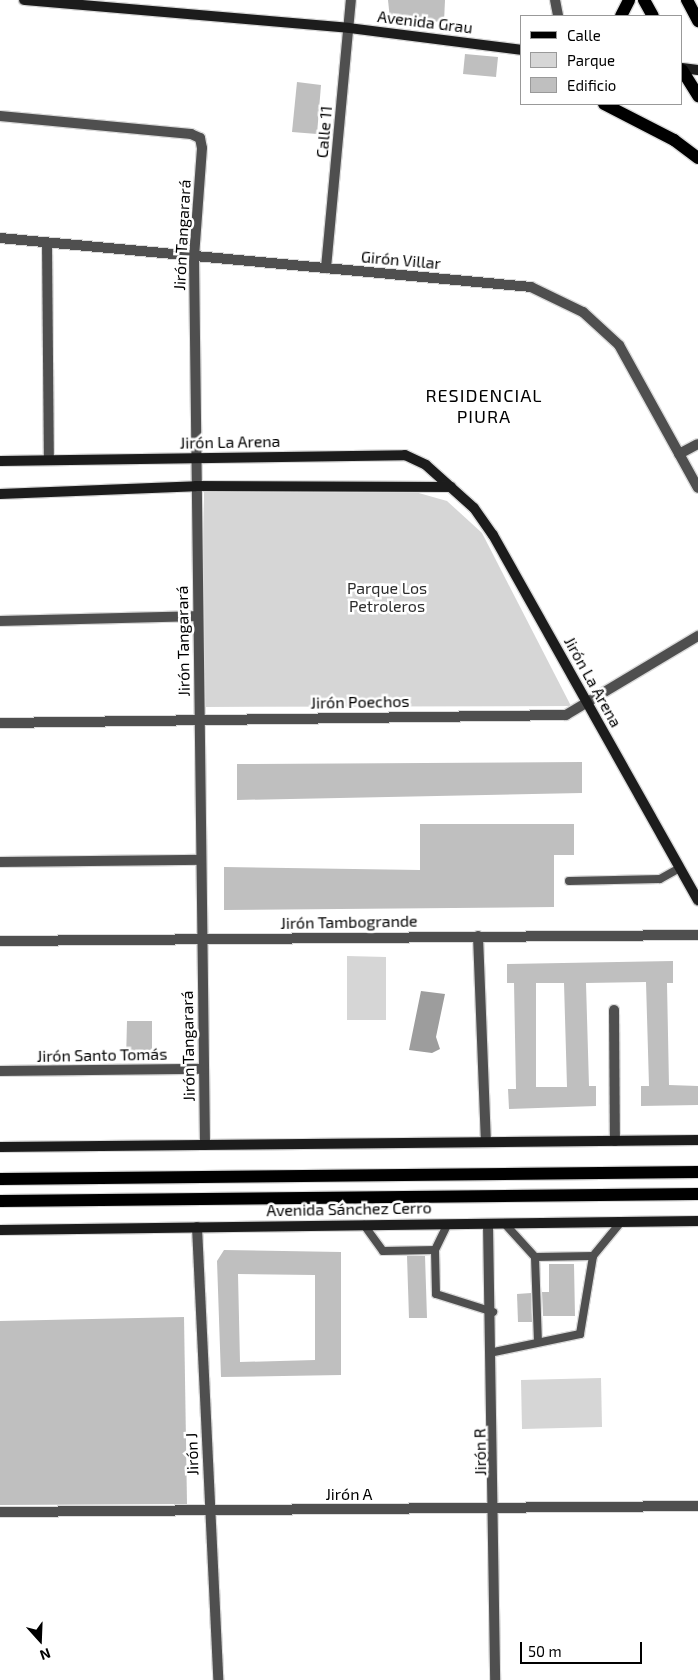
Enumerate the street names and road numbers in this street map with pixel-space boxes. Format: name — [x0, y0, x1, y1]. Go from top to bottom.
street label: Avenida Grau — [376, 7, 474, 37]
street label: Calle 11 — [312, 105, 336, 159]
street label: Jirón Tangarará — [169, 179, 195, 291]
street label: Girón Villar — [360, 247, 442, 273]
street label: Jirón La Arena — [179, 432, 281, 452]
street label: Jirón Tangarará — [172, 585, 194, 697]
street label: Jirón La Arena — [560, 633, 626, 731]
street label: Jirón Poechos — [310, 692, 410, 712]
street label: Jirón Tambogrande — [280, 911, 418, 933]
street label: Jirón Tangarará — [177, 990, 199, 1102]
street label: Jirón Santo Tomás — [36, 1044, 168, 1066]
street label: Avenida Sánchez Cerro — [266, 1198, 432, 1220]
street label: Jirón R — [470, 1428, 490, 1476]
street label: Jirón J — [182, 1432, 202, 1476]
street label: Jirón A — [325, 1484, 373, 1504]

